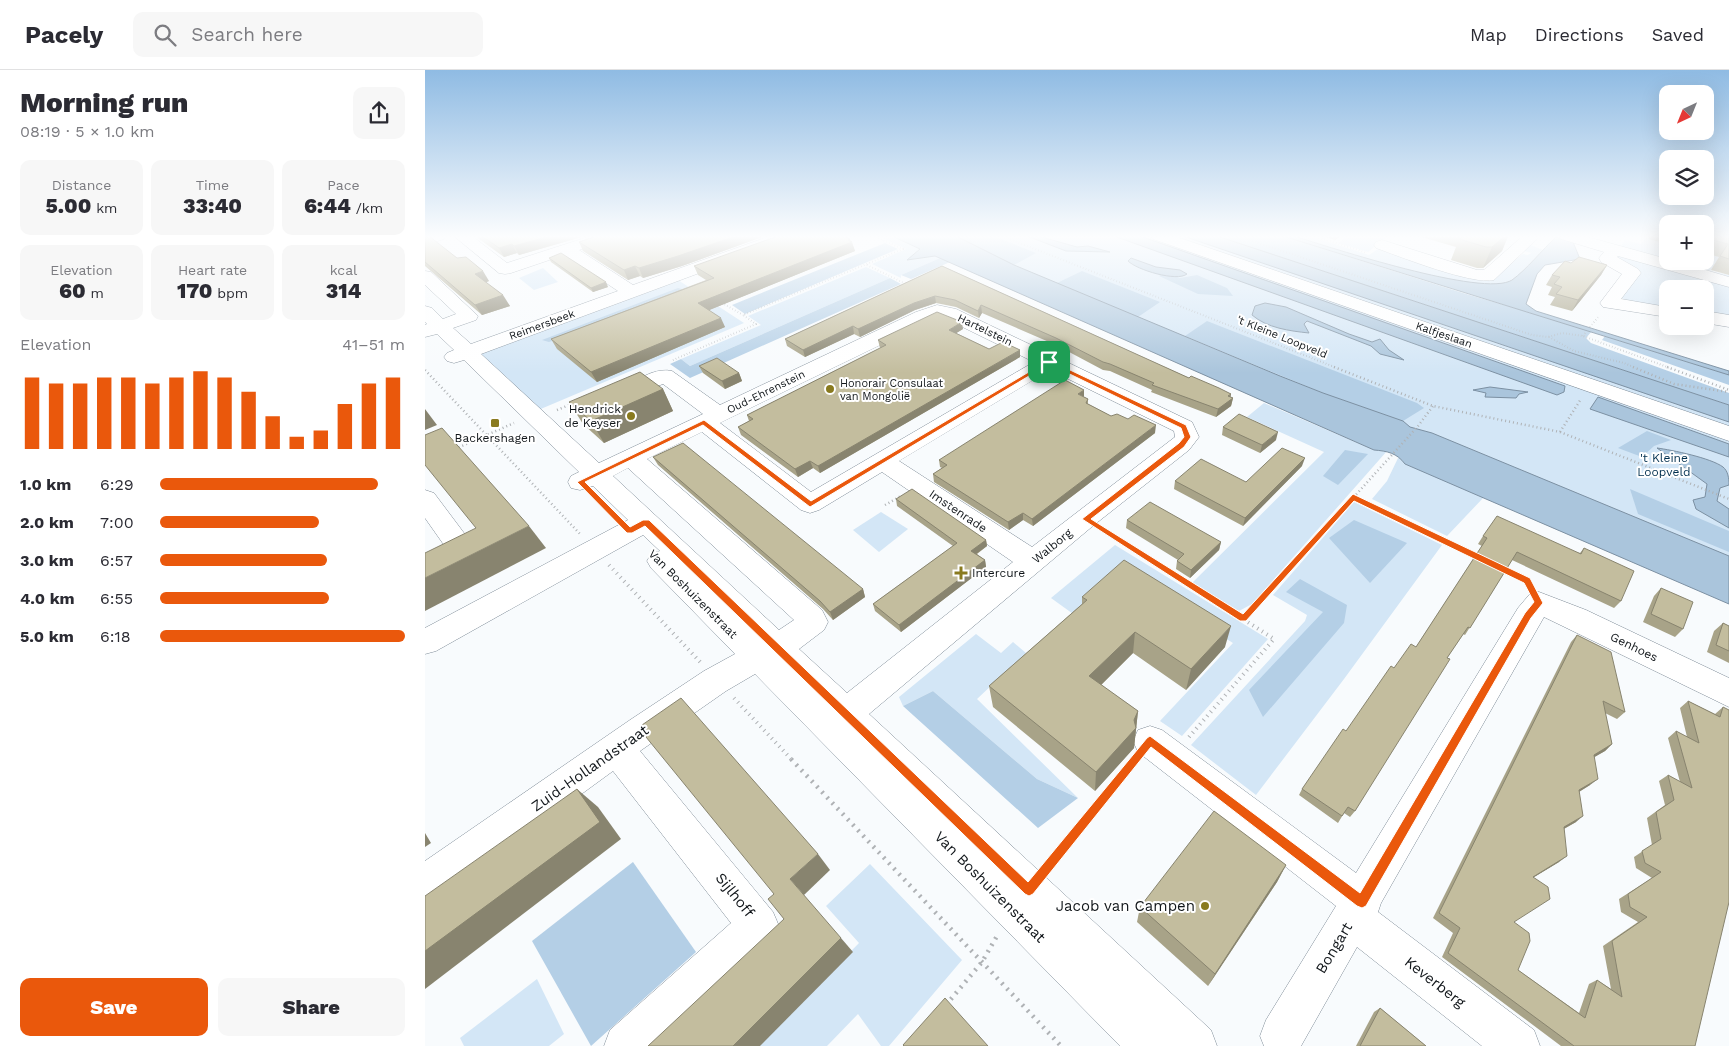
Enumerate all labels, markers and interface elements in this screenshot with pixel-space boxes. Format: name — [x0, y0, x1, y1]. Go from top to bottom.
search box — [133, 12, 483, 57]
text: Pacely — [25, 21, 103, 49]
icon: search — [151, 21, 179, 49]
text: Search here — [191, 23, 303, 46]
text: Map — [1470, 24, 1507, 45]
text: Directions — [1535, 24, 1624, 45]
text: Saved — [1652, 24, 1704, 45]
north arrow — [1659, 85, 1714, 140]
map controls — [1659, 85, 1714, 335]
text: Morning run — [20, 86, 188, 119]
button: share — [353, 87, 405, 139]
text: 08:19 · 5 × 1.0 km — [20, 122, 155, 141]
button: layers — [1659, 150, 1714, 205]
text: Distance — [52, 177, 111, 193]
text: Time — [196, 177, 229, 193]
text: Pace — [327, 177, 360, 193]
text: 5.00 — [46, 193, 91, 218]
text: 33:40 — [183, 193, 242, 218]
text: 6:44 — [304, 193, 351, 218]
text: km — [91, 200, 117, 216]
text: /km — [351, 200, 383, 216]
button: + — [1659, 215, 1714, 270]
text: Elevation — [50, 262, 113, 278]
text: Heart rate — [178, 262, 247, 278]
text: kcal — [330, 262, 357, 278]
text: 60 — [59, 278, 86, 303]
text: 170 — [177, 278, 212, 303]
text: 314 — [326, 278, 361, 303]
button: − — [1659, 280, 1714, 335]
text: m — [86, 285, 104, 301]
text: bpm — [212, 285, 248, 301]
street label: Reimersbeek — [507, 307, 577, 343]
street label: Hartelstein — [956, 311, 1014, 349]
street label: 't Kleine Loopveld — [1235, 313, 1329, 361]
street label: Kalfjeslaan — [1414, 319, 1474, 351]
text: Elevation — [20, 335, 91, 354]
text: 41–51 m — [342, 335, 405, 354]
pin — [1028, 341, 1070, 383]
icon: arrive — [1035, 348, 1063, 376]
street label: Oud-Ehrenstein — [725, 367, 807, 417]
place label: Honorair Consulaat van Mongolië — [840, 377, 944, 403]
marker: Honorair Consulaat van Mongolië — [824, 383, 836, 395]
place label: Hendrick de Keyser — [564, 402, 621, 430]
marker: Hendrick de Keyser — [625, 410, 637, 422]
marker: Backershagen — [489, 417, 501, 429]
place label: Backershagen — [455, 431, 535, 445]
park label: 't Kleine Loopveld — [1637, 451, 1691, 479]
text: 1.0 km — [20, 475, 71, 494]
text: 6:29 — [100, 475, 134, 494]
street label: Imstenrade — [926, 487, 990, 535]
text: 2.0 km — [20, 513, 74, 532]
text: 7:00 — [100, 513, 134, 532]
street label: Walborg — [1029, 525, 1075, 566]
street label: Van Boshuizenstraat — [646, 547, 740, 641]
text: 3.0 km — [20, 551, 74, 570]
text: 6:57 — [100, 551, 133, 570]
marker: Intercure — [954, 566, 968, 580]
place label: Intercure — [972, 566, 1025, 580]
text: 4.0 km — [20, 589, 75, 608]
text: 6:55 — [100, 589, 133, 608]
text: 5.0 km — [20, 627, 74, 646]
text: 6:18 — [100, 627, 131, 646]
street label: Genhoes — [1608, 630, 1660, 664]
street label: Zuid-Hollandstraat — [528, 720, 653, 815]
street label: Van Boshuizenstraat — [931, 828, 1050, 947]
street label: Sijlhoff — [712, 869, 759, 921]
place label: Jacob van Campen — [1056, 897, 1195, 915]
marker: Jacob van Campen — [1199, 900, 1211, 912]
street label: Bongart — [1312, 919, 1357, 977]
street label: Keverberg — [1401, 953, 1469, 1011]
button: Save — [20, 978, 208, 1036]
button: Share — [218, 978, 405, 1036]

